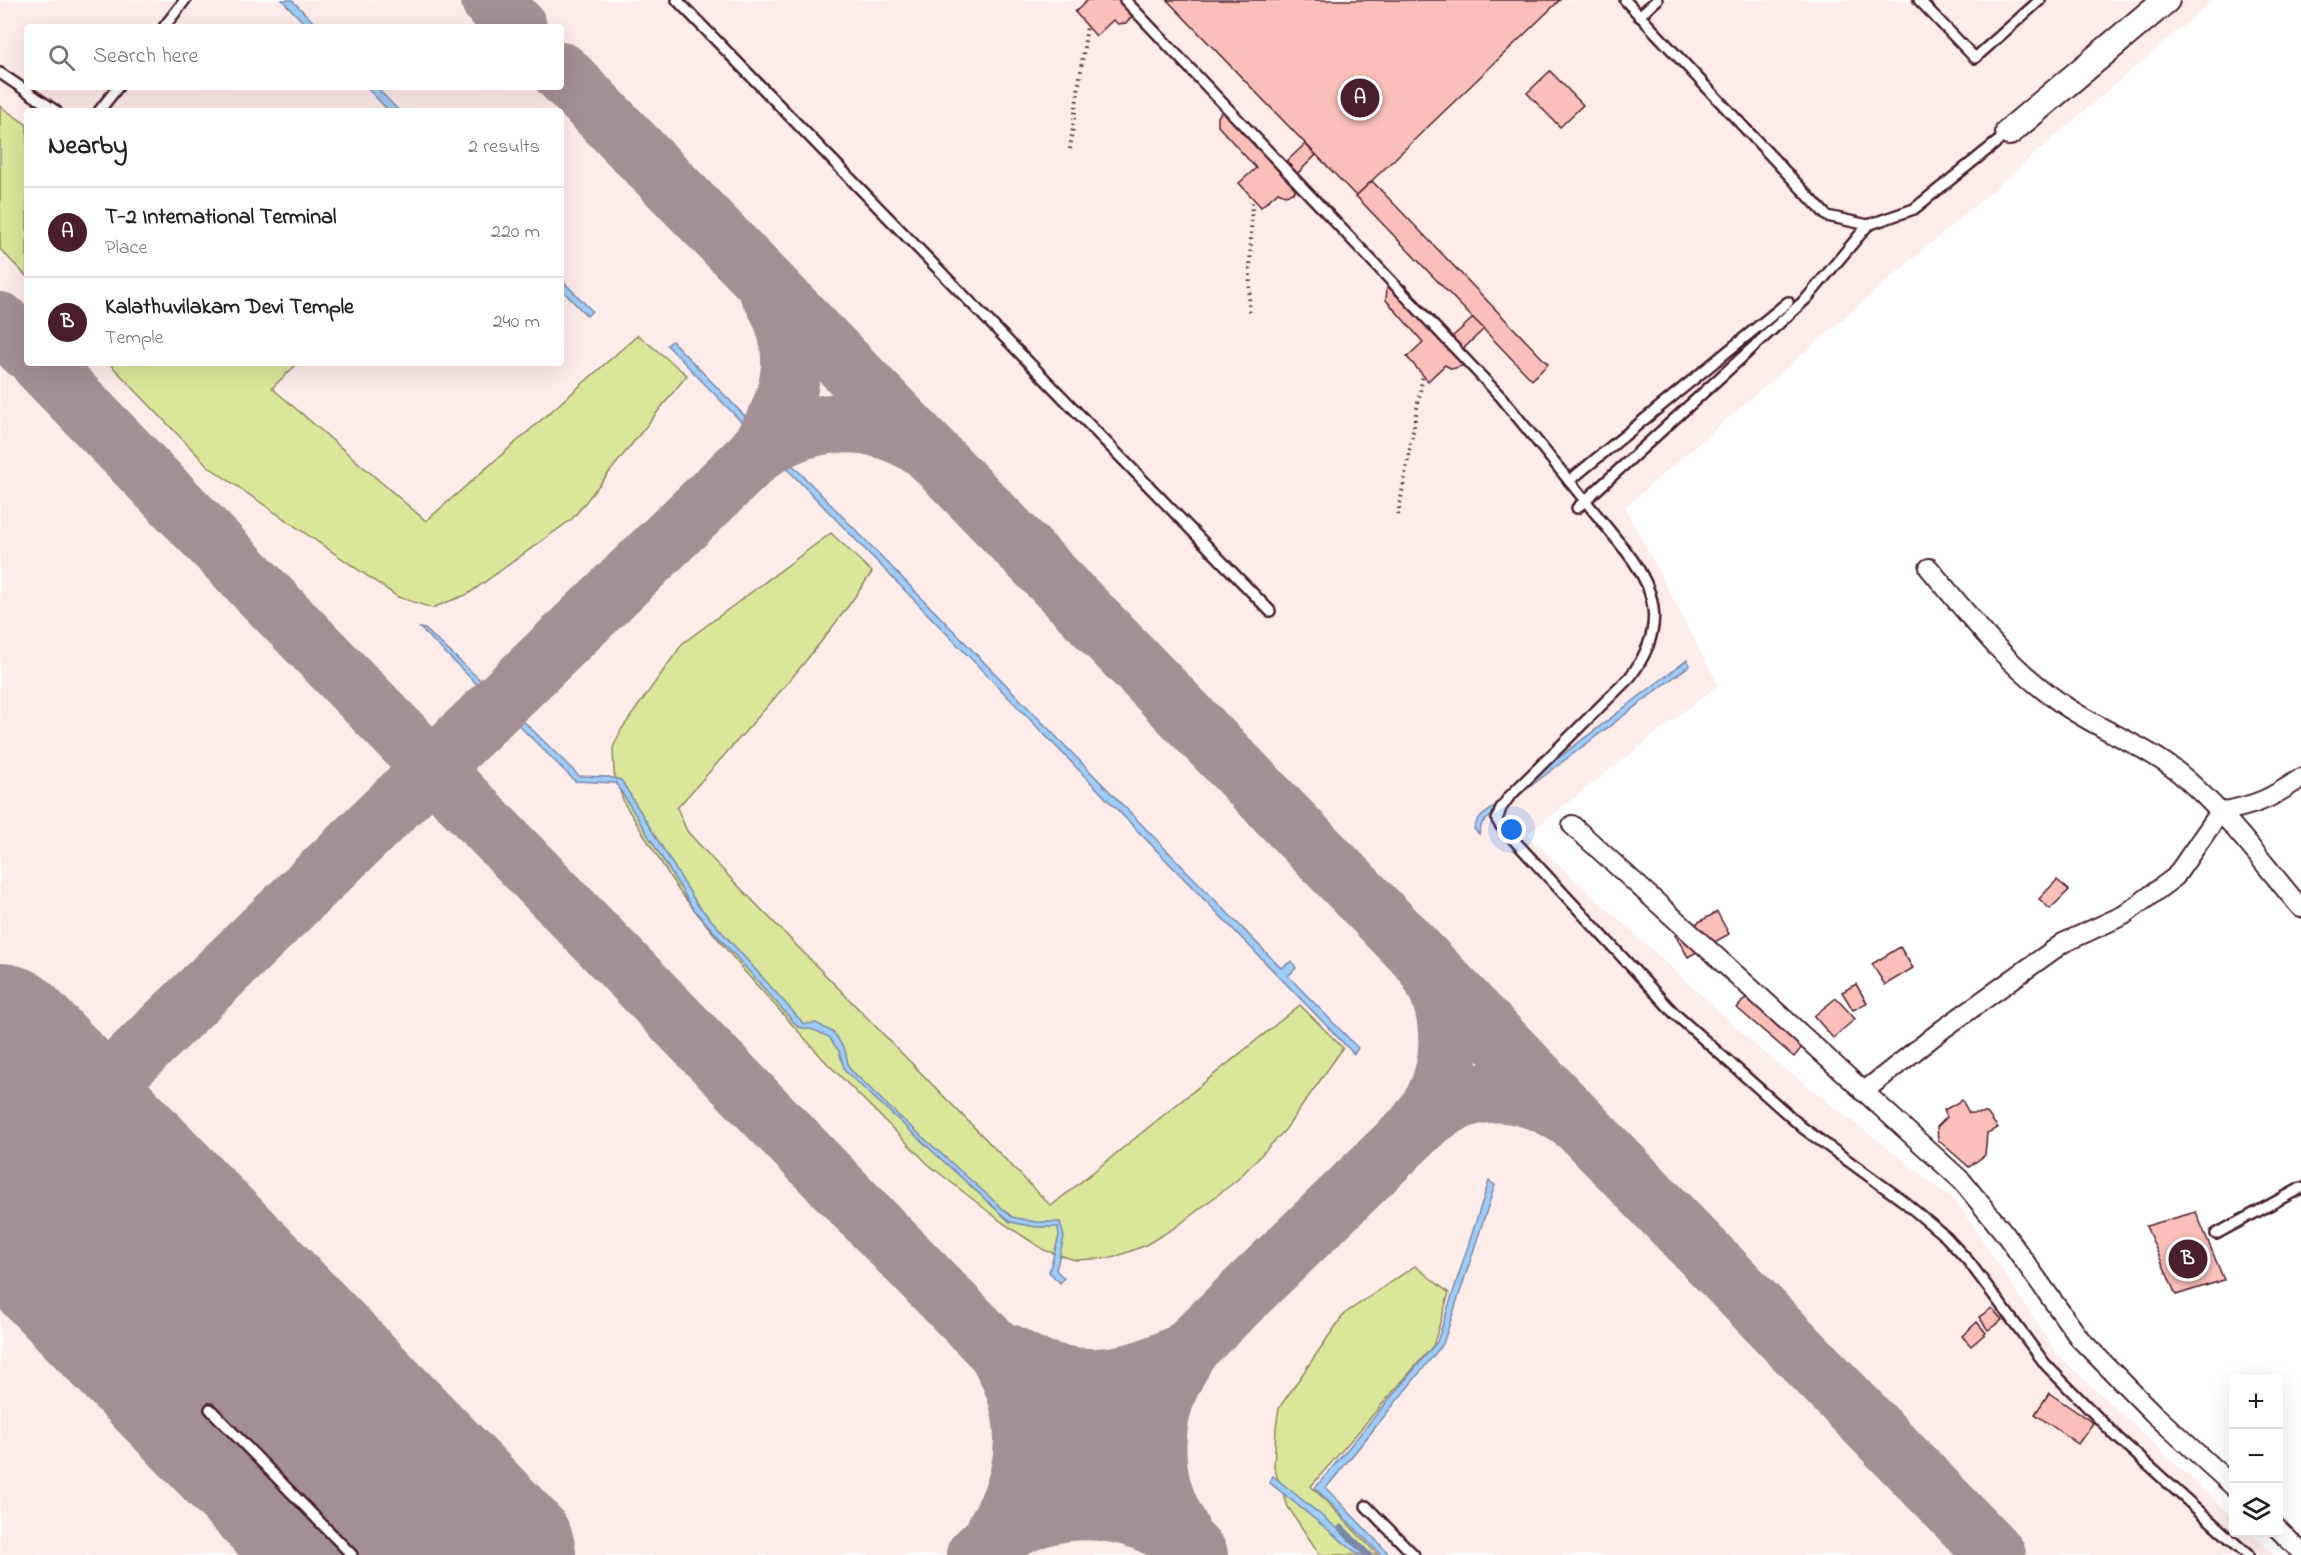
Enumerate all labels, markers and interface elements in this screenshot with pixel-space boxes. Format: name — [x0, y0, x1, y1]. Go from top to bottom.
search box — [24, 24, 564, 90]
icon: search — [45, 41, 78, 74]
text: Search here — [93, 41, 198, 73]
pin: A — [1340, 76, 1380, 120]
text: Nearby — [48, 128, 127, 166]
text: 2 results — [468, 133, 540, 162]
text: T-2 International Terminal — [105, 202, 337, 234]
text: A — [61, 218, 74, 247]
text: 220 m — [491, 218, 540, 247]
text: Place — [105, 234, 147, 263]
text: Kalathuvilakam Devi Temple — [105, 292, 354, 324]
text: B — [61, 308, 74, 337]
text: 240 m — [493, 308, 540, 337]
text: Temple — [105, 324, 164, 353]
your location — [1497, 815, 1526, 844]
pin: B — [2168, 1236, 2208, 1282]
map controls — [2229, 1375, 2283, 1537]
button: + — [2229, 1375, 2283, 1429]
button: − — [2229, 1429, 2283, 1483]
button: layers — [2229, 1483, 2283, 1537]

